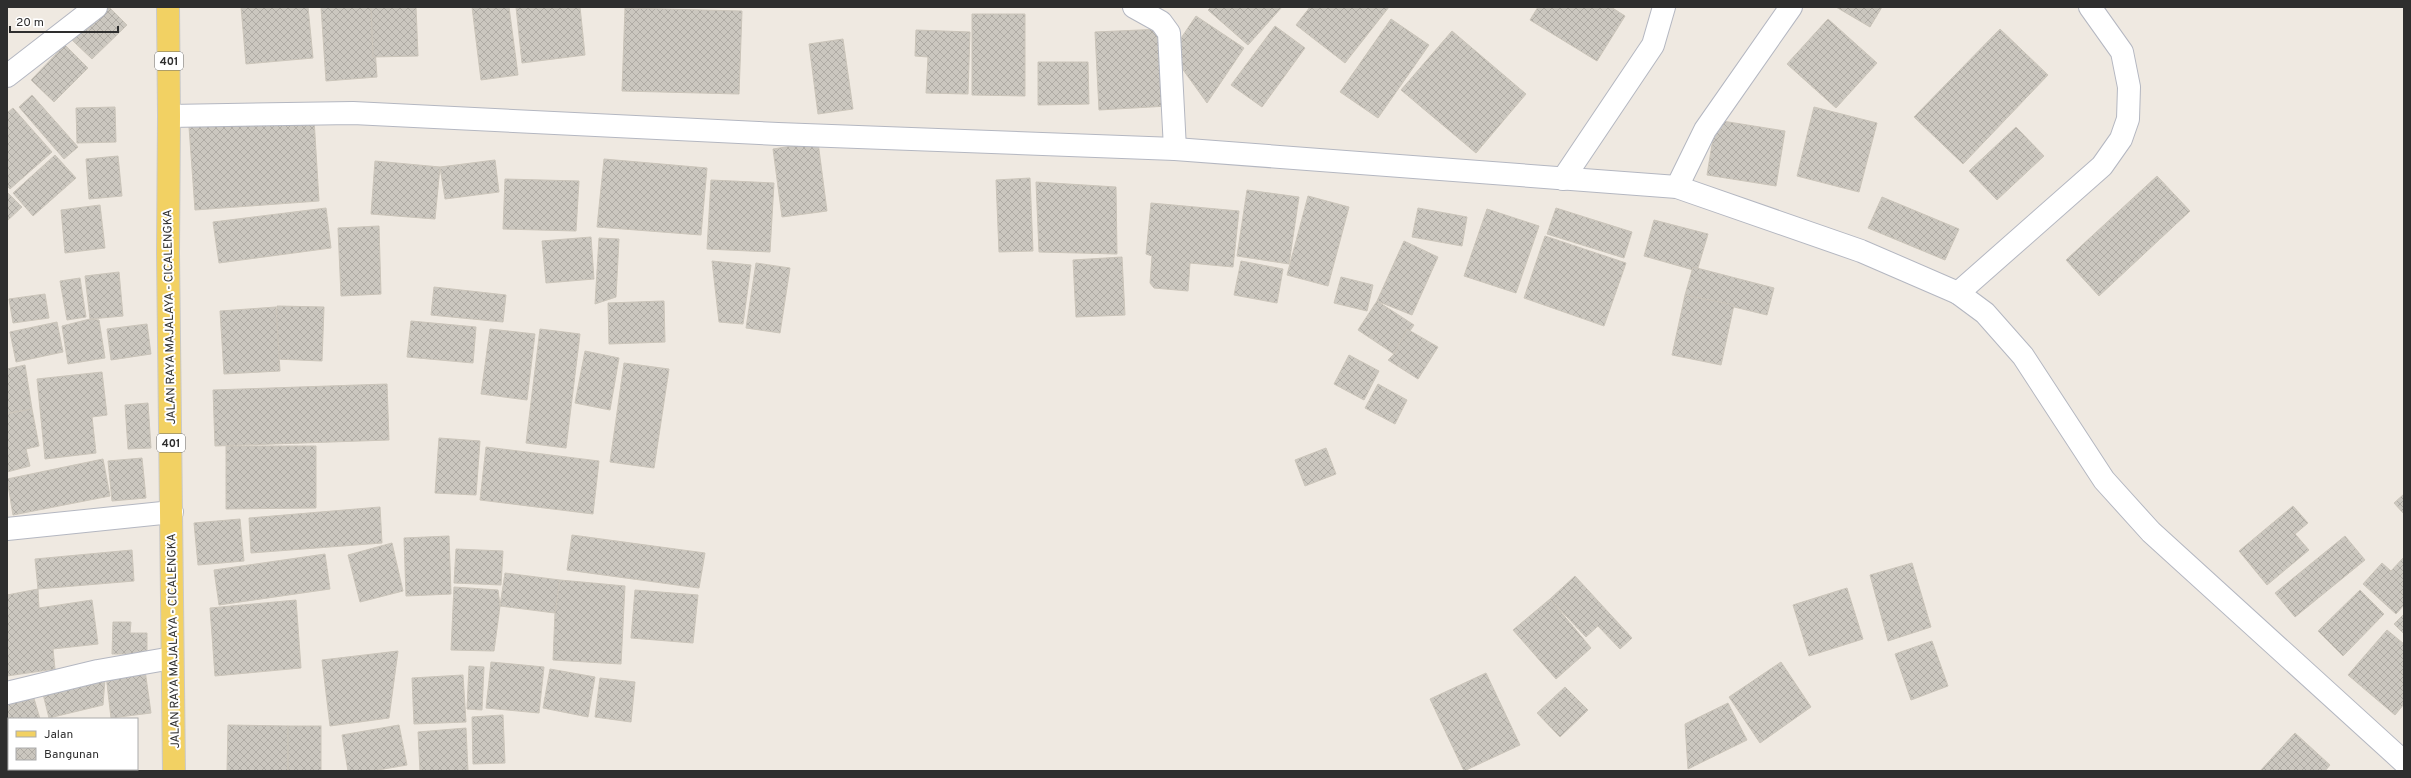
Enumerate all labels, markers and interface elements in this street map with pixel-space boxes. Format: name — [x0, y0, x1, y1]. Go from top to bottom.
scale bar — [10, 8, 118, 34]
text: 20 m — [16, 15, 44, 31]
road number: 401 — [155, 52, 183, 70]
street label: JALAN RAYA MAJALAYA - CICALENGKA — [160, 209, 180, 425]
road number: 401 — [157, 434, 185, 452]
street label: JALAN RAYA MAJALAYA - CICALENGKA — [164, 533, 184, 749]
legend — [8, 718, 138, 770]
text: Jalan — [44, 727, 73, 743]
text: Bangunan — [44, 747, 99, 763]

